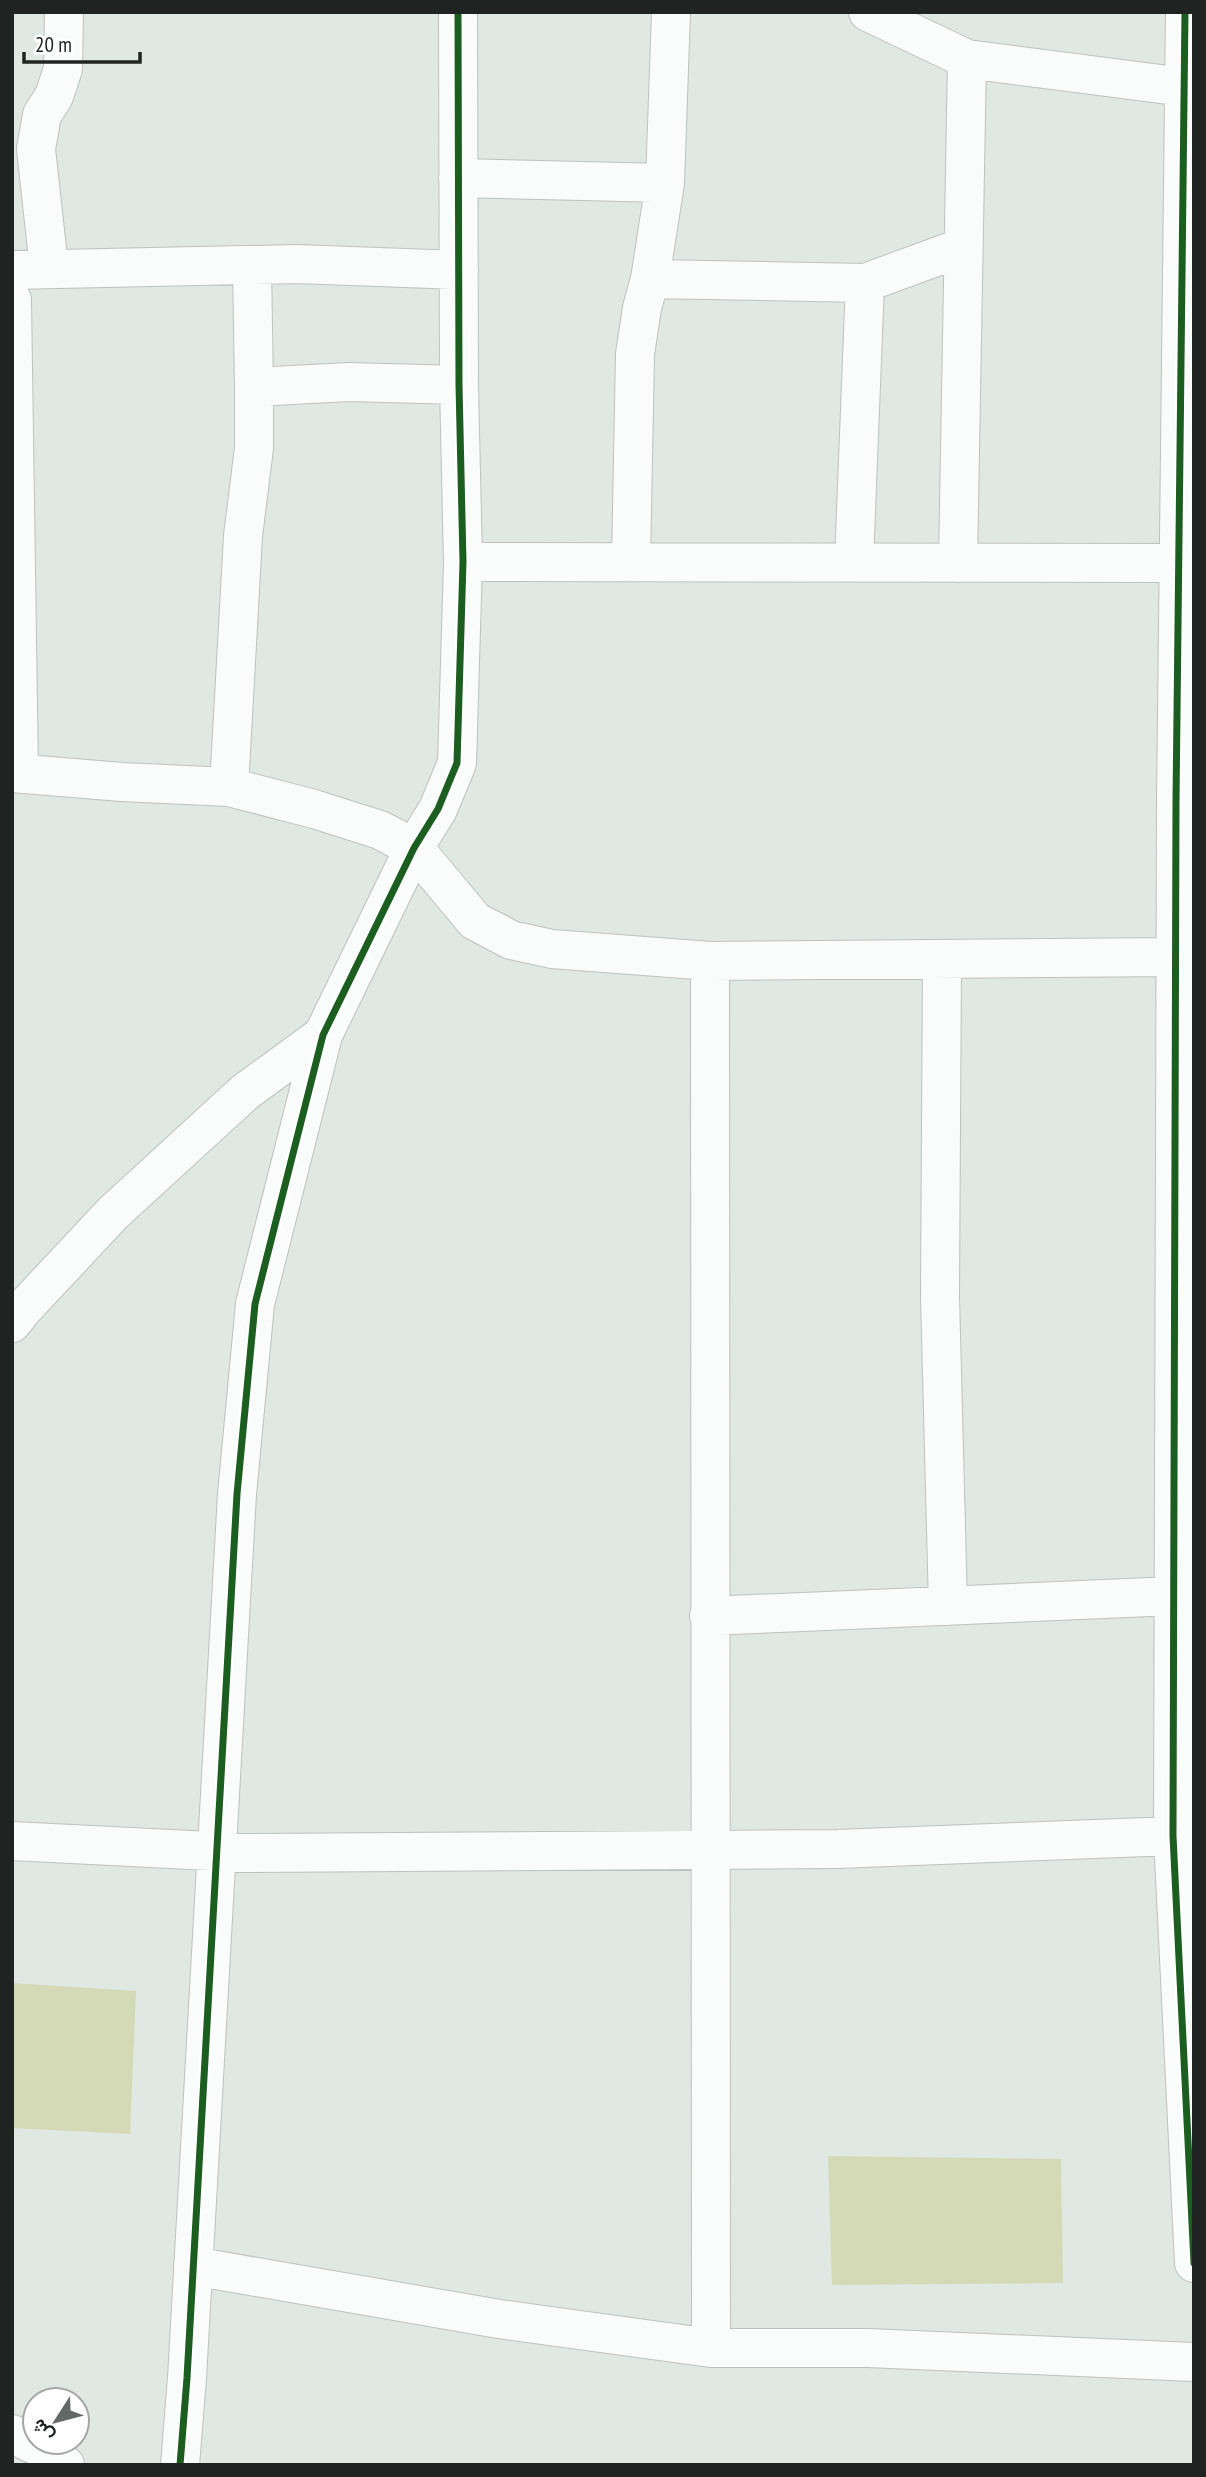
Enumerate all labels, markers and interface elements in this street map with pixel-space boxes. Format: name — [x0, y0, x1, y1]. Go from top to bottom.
scale bar — [24, 21, 140, 65]
text: 20 m — [35, 31, 72, 58]
north arrow — [21, 2386, 91, 2456]
text: ش — [26, 2415, 59, 2447]

